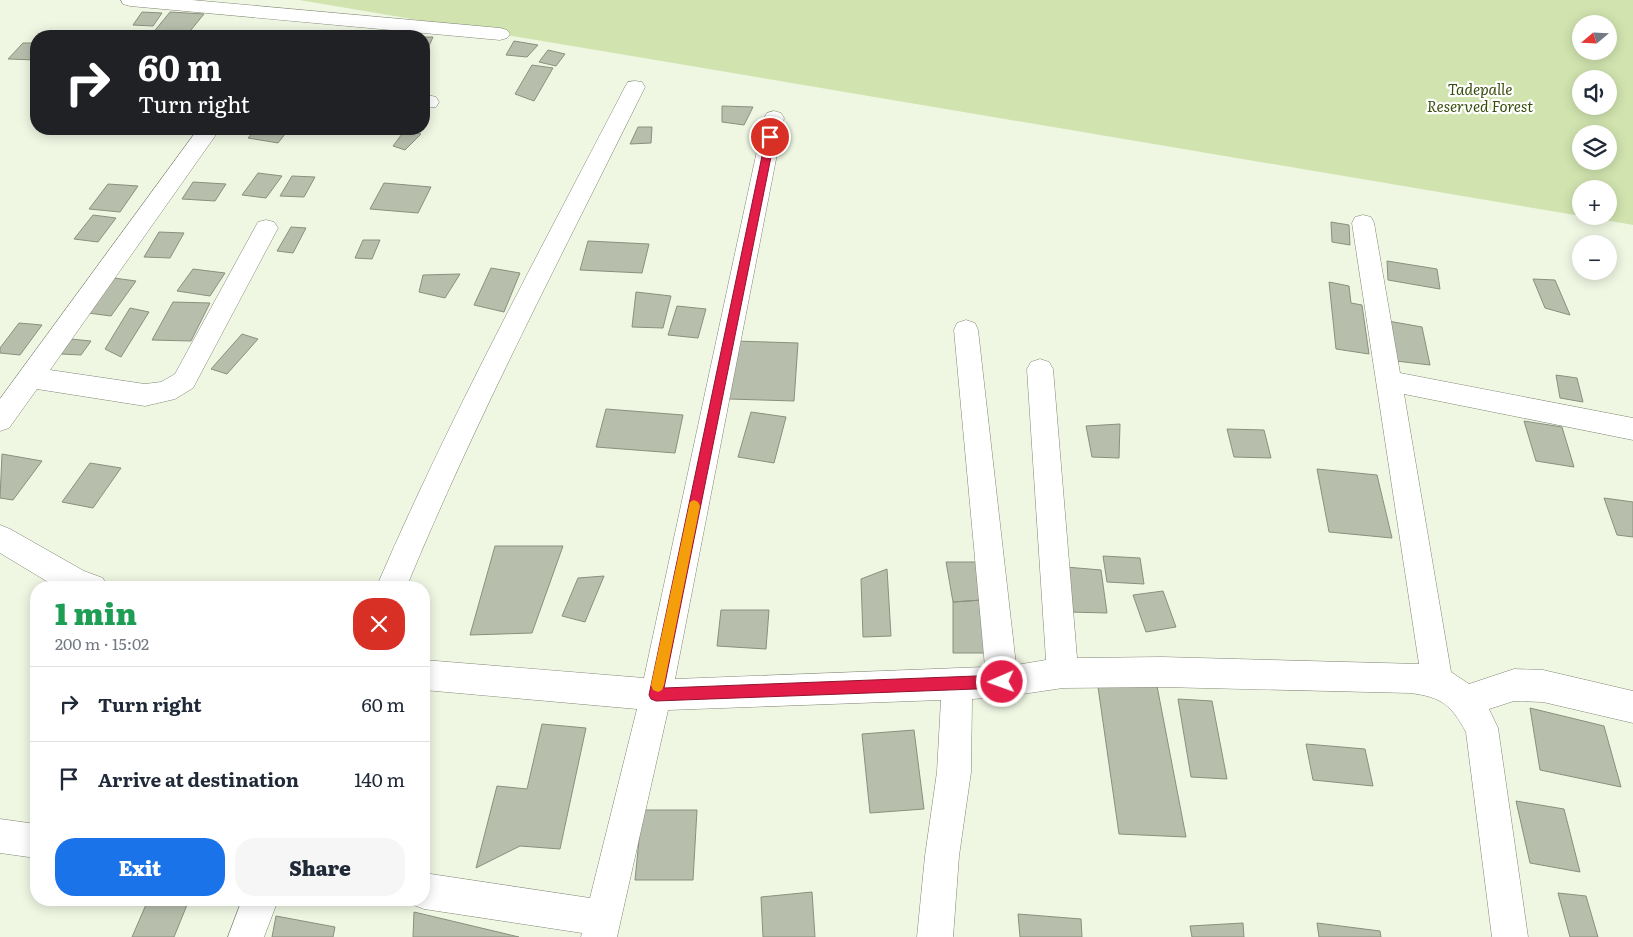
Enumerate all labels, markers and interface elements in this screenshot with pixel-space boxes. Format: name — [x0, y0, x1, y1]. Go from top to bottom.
north arrow — [1572, 15, 1618, 60]
map controls — [1572, 15, 1617, 280]
text: 60 m — [138, 40, 222, 92]
icon: right — [55, 50, 120, 115]
button: sound — [1572, 70, 1617, 115]
park label: Tadepalle Reserved Forest — [1427, 77, 1533, 117]
text: Turn right — [138, 87, 250, 120]
pin — [749, 116, 791, 158]
icon: arrive — [756, 123, 784, 151]
button: layers — [1572, 125, 1617, 170]
button: + — [1572, 180, 1617, 225]
button: − — [1572, 235, 1617, 280]
text: 1 min — [55, 590, 137, 634]
button: close — [353, 598, 405, 650]
text: 200 m · 15:02 — [55, 631, 149, 655]
position arrow — [975, 655, 1027, 707]
icon: right — [55, 690, 83, 718]
text: Turn right — [98, 690, 202, 718]
text: 60 m — [362, 690, 405, 718]
icon: arrive — [55, 765, 83, 793]
text: Arrive at destination — [98, 765, 299, 793]
text: 140 m — [354, 765, 405, 793]
button: Exit — [55, 838, 225, 896]
button: Share — [235, 838, 405, 896]

